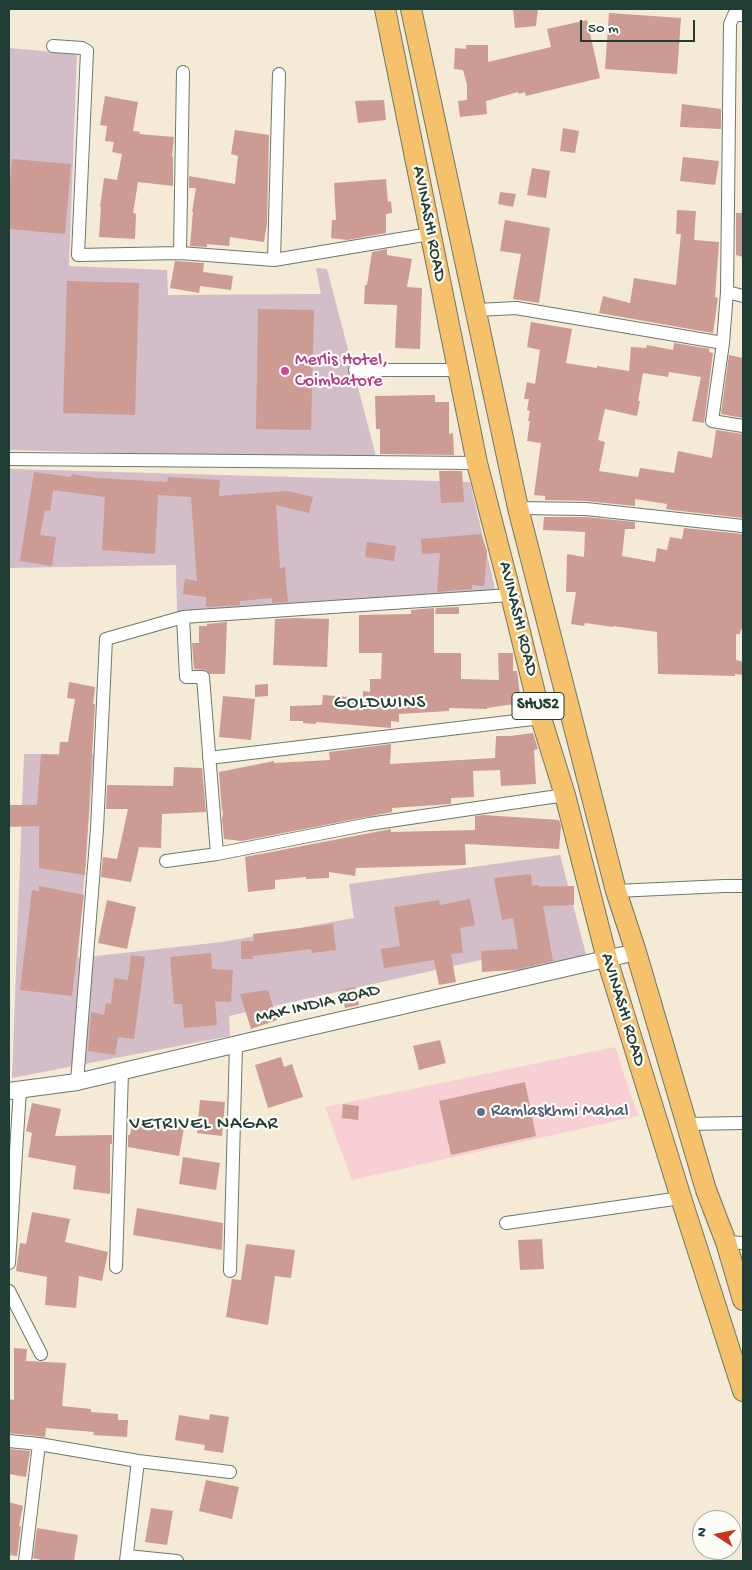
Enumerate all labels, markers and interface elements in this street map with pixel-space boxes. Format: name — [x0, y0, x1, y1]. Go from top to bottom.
scale bar — [582, 10, 697, 42]
text: 50 m — [588, 20, 619, 38]
street label: AVINASHI ROAD — [406, 164, 450, 284]
place label: Merlis Hotel, Coimbatore — [295, 350, 388, 392]
marker: Merlis Hotel, Coimbatore — [279, 365, 291, 377]
street label: AVINASHI ROAD — [492, 560, 542, 678]
road number: SHU52 — [512, 692, 564, 719]
district label: GOLDWINS — [333, 693, 427, 715]
street label: AVINASHI ROAD — [595, 951, 649, 1069]
street label: MAK INDIA ROAD — [254, 980, 382, 1030]
place label: Ramlaskhmi Mahal — [491, 1101, 629, 1123]
marker: Ramlaskhmi Mahal — [475, 1106, 487, 1118]
district label: VETRIVEL NAGAR — [128, 1114, 280, 1136]
north arrow — [692, 1510, 742, 1560]
text: N — [694, 1526, 712, 1538]

